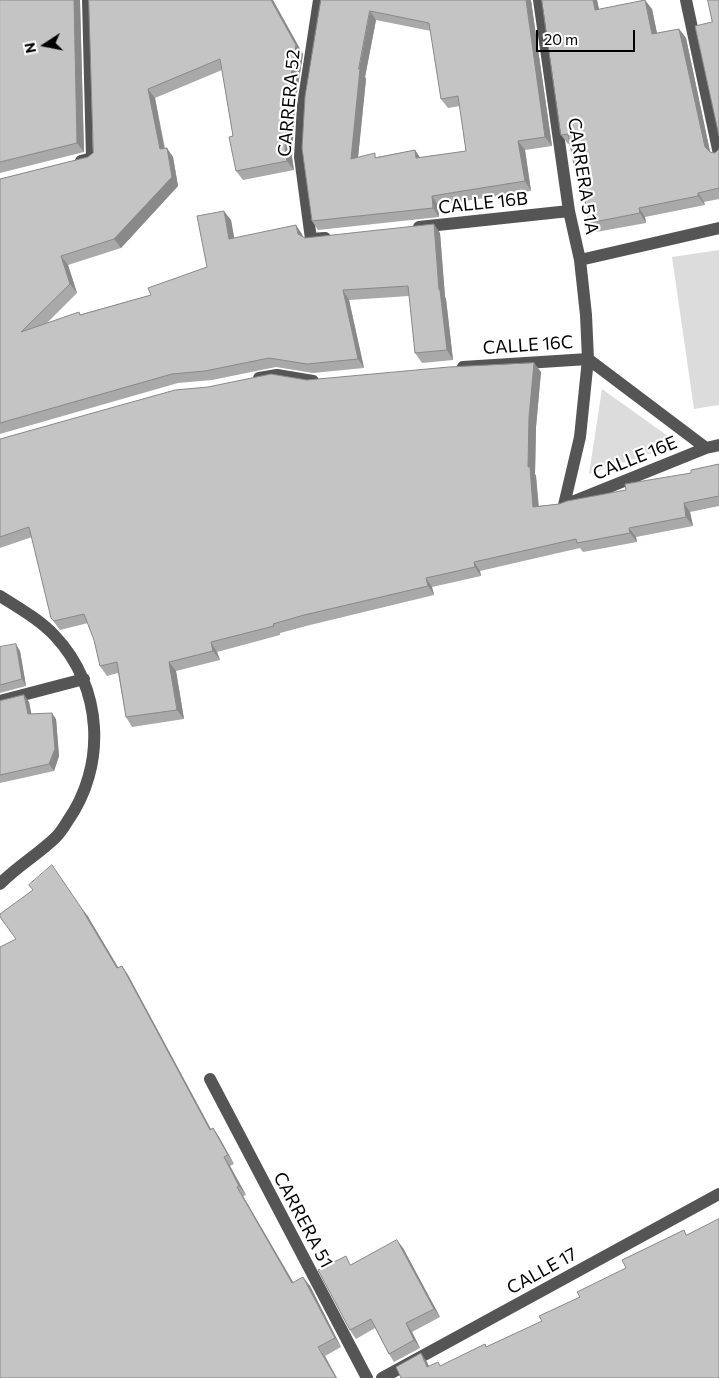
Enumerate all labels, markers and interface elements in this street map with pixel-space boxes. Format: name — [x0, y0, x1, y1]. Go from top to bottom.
north arrow — [20, 20, 70, 70]
scale bar — [539, 20, 638, 52]
text: 20 m — [544, 30, 578, 48]
text: N — [20, 41, 39, 55]
street label: CARRERA 52 — [274, 48, 304, 158]
street label: CARRERA 51A — [563, 116, 603, 236]
street label: CALLE 16B — [437, 188, 529, 218]
street label: CALLE 16C — [482, 331, 574, 359]
street label: CALLE 16E — [590, 431, 680, 485]
street label: CARRERA 51 — [269, 1168, 337, 1272]
street label: CALLE 17 — [503, 1243, 581, 1299]

